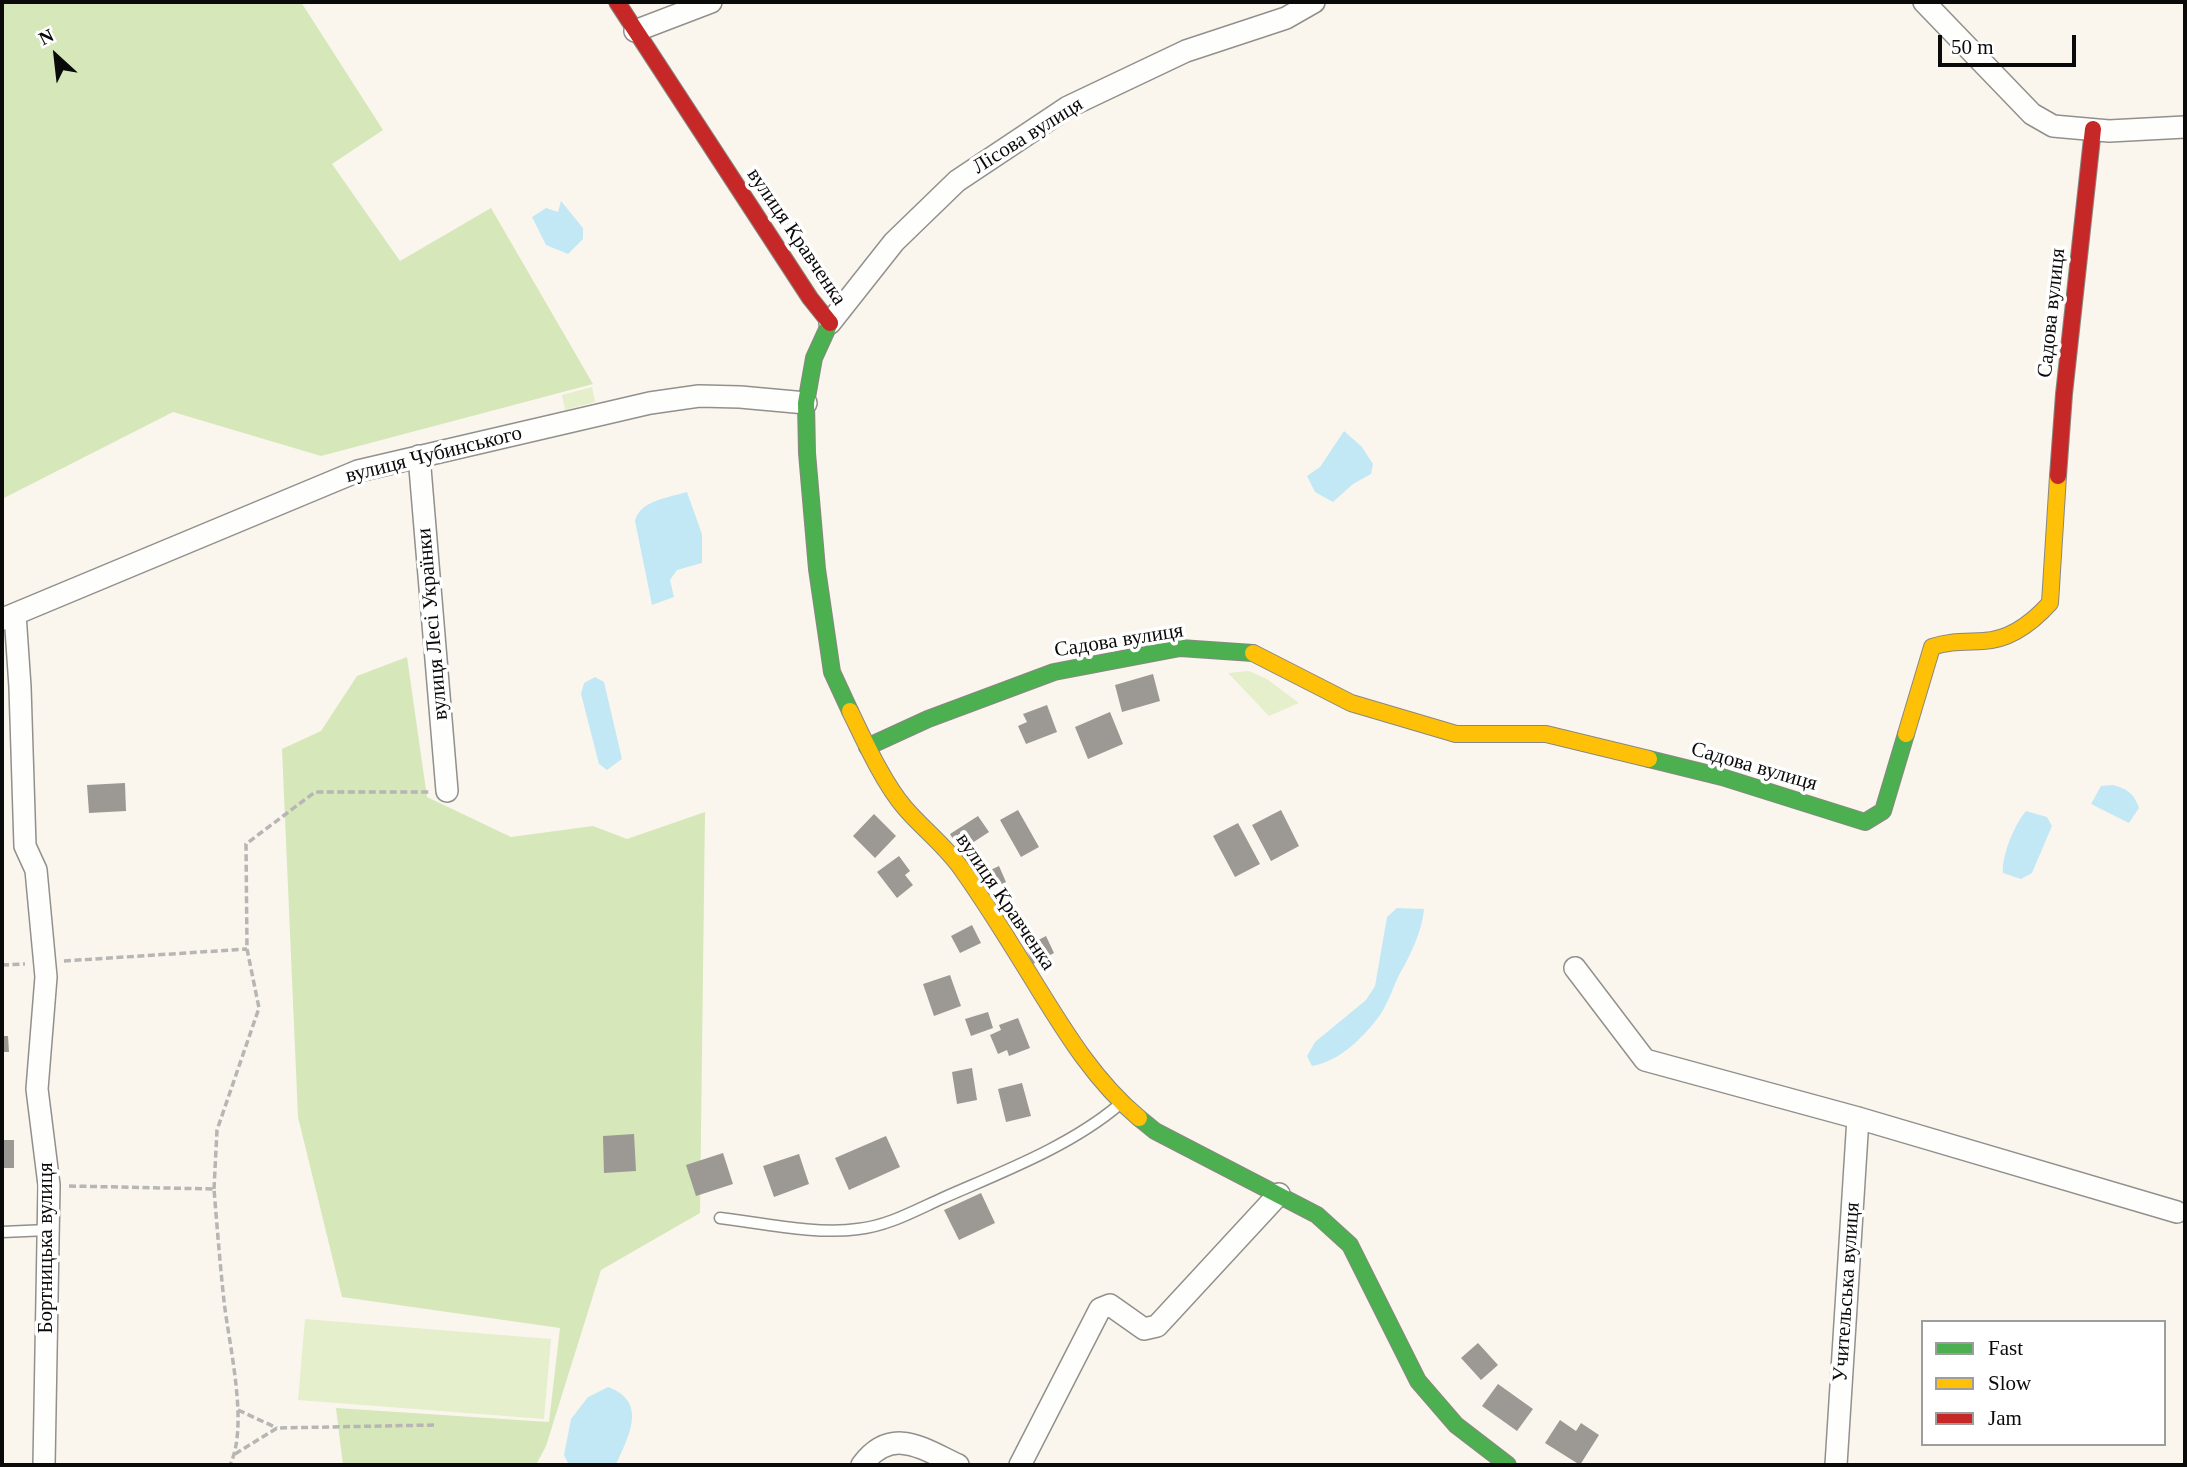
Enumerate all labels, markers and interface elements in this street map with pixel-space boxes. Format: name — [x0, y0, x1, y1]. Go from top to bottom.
north arrow — [21, 21, 91, 91]
scale bar — [1942, 21, 2080, 65]
text: N — [35, 24, 57, 49]
text: 50 m — [1951, 35, 1994, 59]
street label: Лісова вулиця — [968, 92, 1088, 180]
street label: вулиця Кравченка — [741, 164, 851, 310]
street label: Садова вулиця — [2033, 247, 2071, 379]
street label: вулиця Чубинського — [343, 421, 525, 489]
street label: вулиця Лесі Українки — [412, 527, 454, 721]
street label: Садова вулиця — [1053, 618, 1185, 664]
street label: Садова вулиця — [1688, 737, 1820, 797]
street label: вулиця Кравченка — [950, 829, 1060, 975]
street label: Бортницька вулиця — [33, 1162, 59, 1334]
street label: Учительська вулиця — [1828, 1201, 1866, 1383]
legend — [1921, 1320, 2166, 1446]
text: Fast — [1988, 1336, 2023, 1360]
text: Slow — [1988, 1371, 2031, 1395]
text: Jam — [1988, 1406, 2022, 1430]

